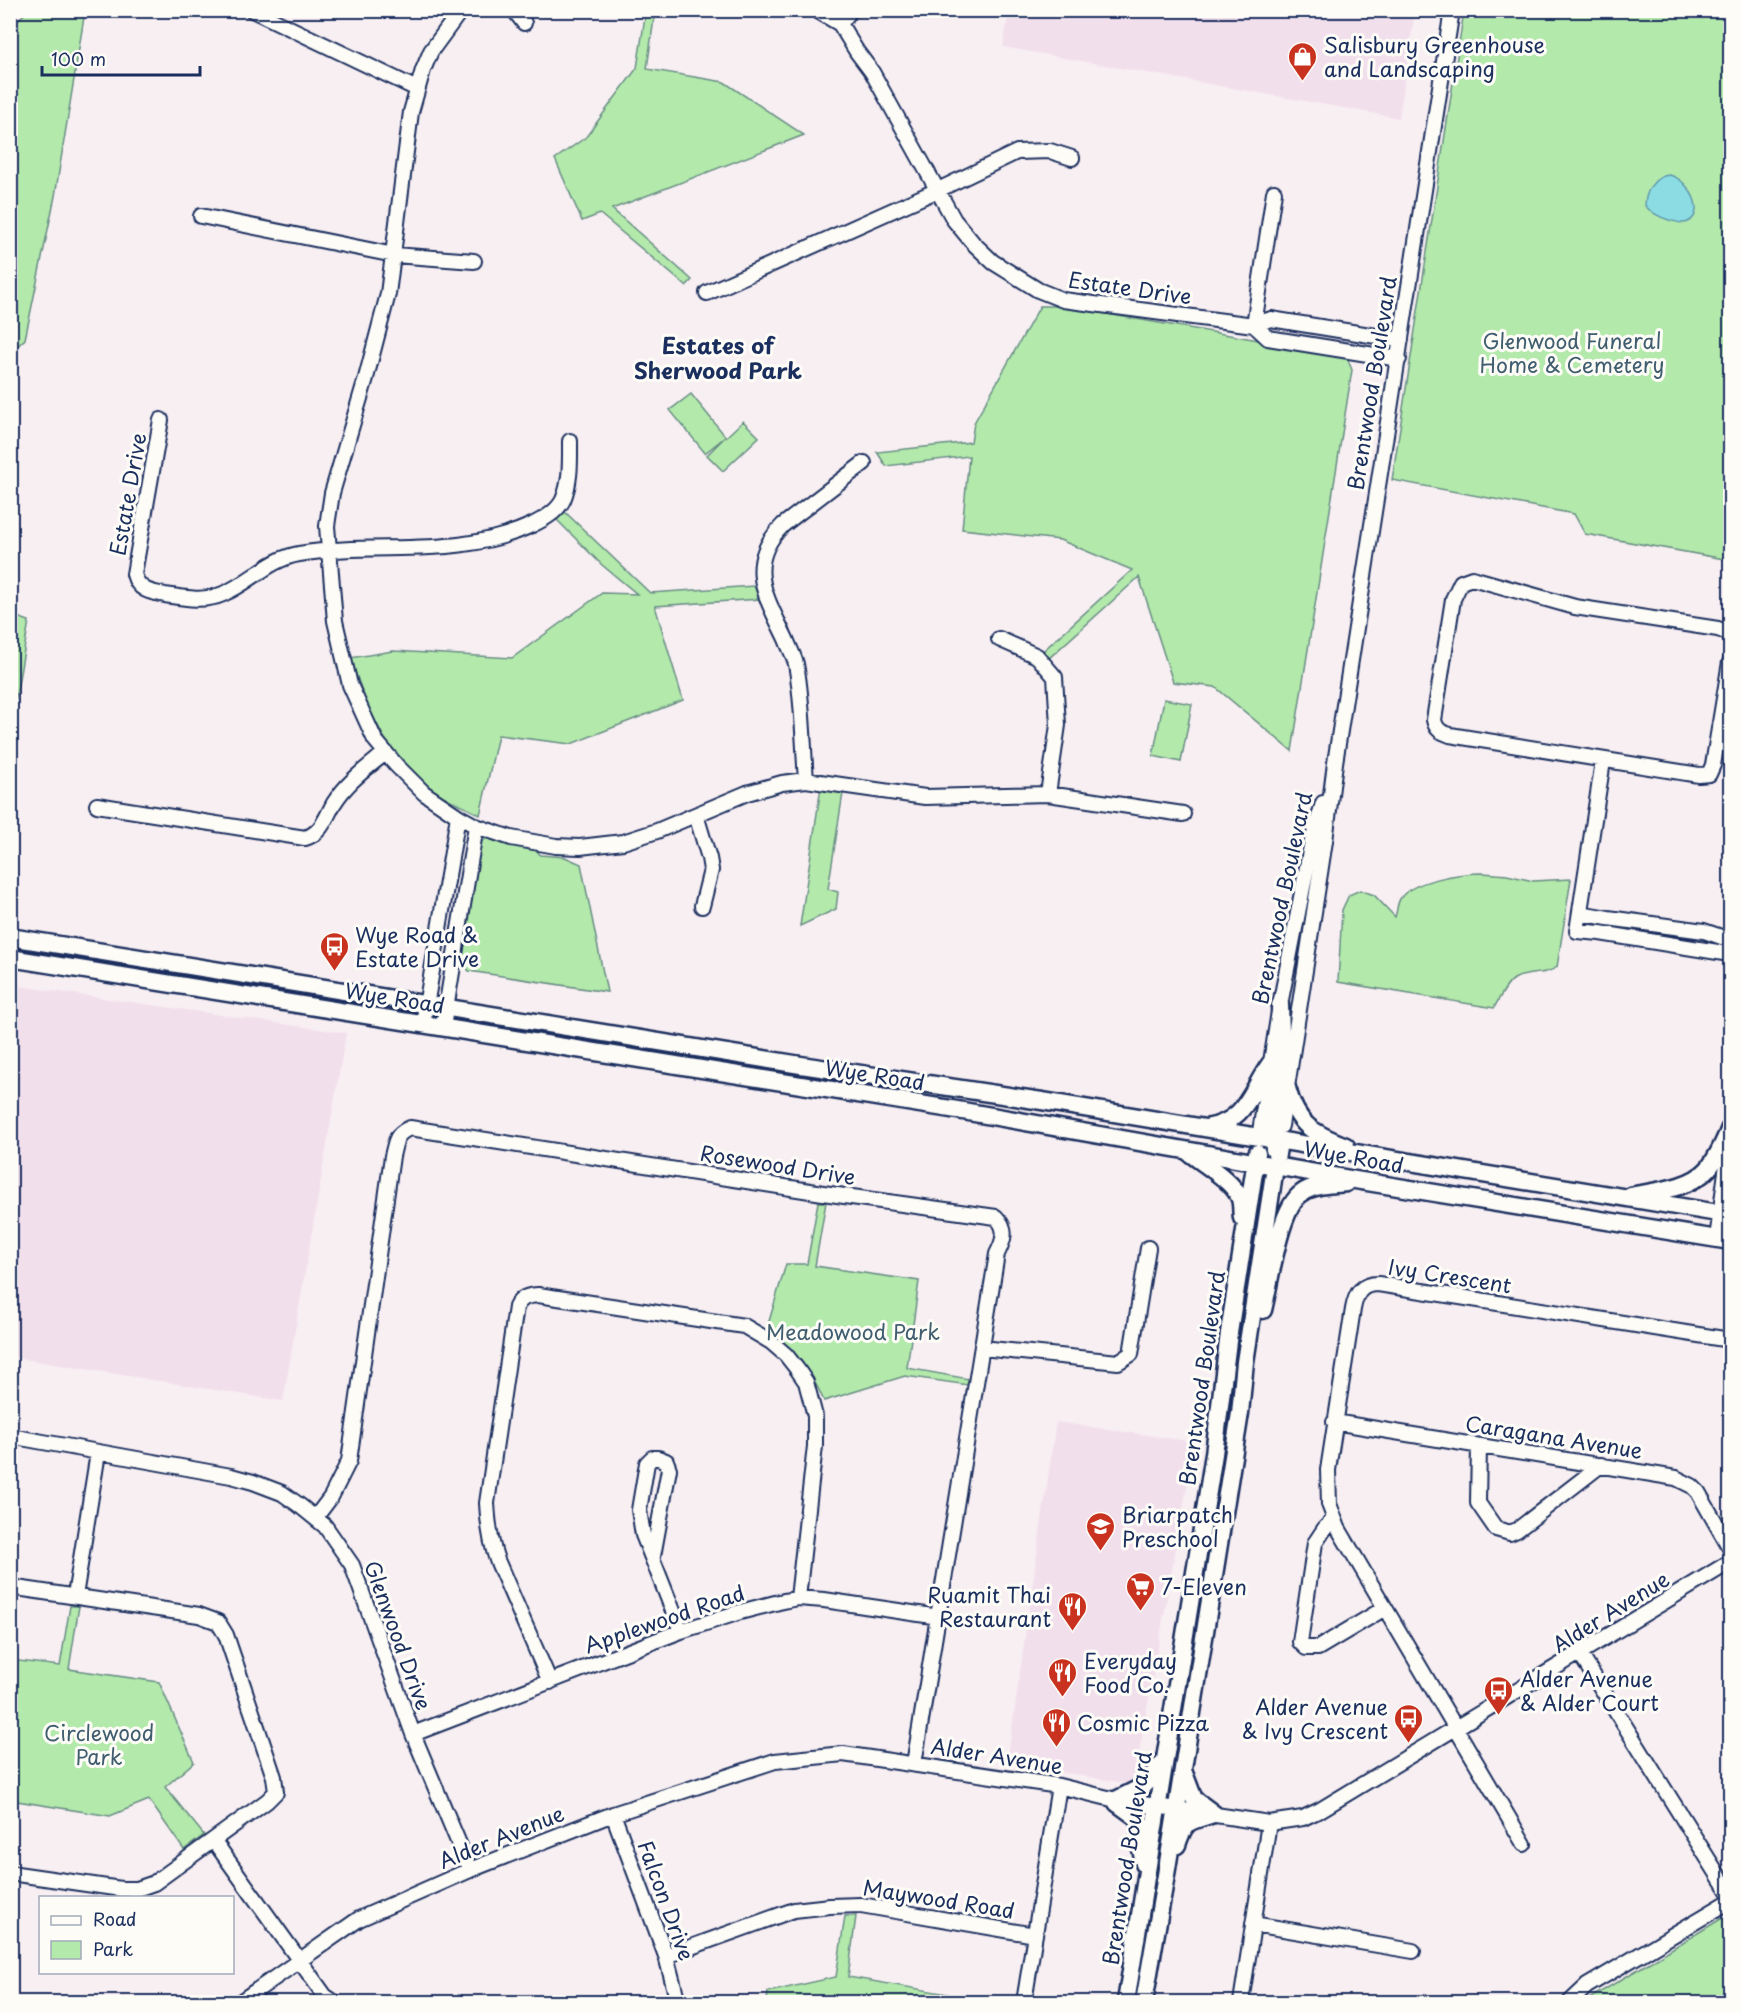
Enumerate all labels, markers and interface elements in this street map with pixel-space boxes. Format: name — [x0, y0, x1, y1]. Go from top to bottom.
place label: Salisbury Greenhouse and Landscaping — [1324, 28, 1545, 84]
scale bar — [42, 39, 200, 77]
shop icon: Salisbury Greenhouse and Landscaping — [1287, 40, 1319, 82]
text: 100 m — [51, 45, 106, 72]
street label: Estate Drive — [1066, 263, 1194, 311]
street label: Brentwood Boulevard — [1338, 273, 1404, 492]
park label: Glenwood Funeral Home & Cemetery — [1480, 324, 1664, 380]
district label: Estates of Sherwood Park — [634, 328, 802, 386]
street label: Estate Drive — [100, 430, 154, 558]
street label: Brentwood Boulevard — [1243, 789, 1319, 1007]
place label: Wye Road & Estate Drive — [355, 918, 479, 974]
bus stop icon: Wye Road & Estate Drive — [318, 930, 350, 972]
street label: Wye Road — [343, 973, 447, 1021]
street label: Wye Road — [823, 1050, 927, 1098]
street label: Wye Road — [1302, 1131, 1406, 1181]
street label: Rosewood Drive — [698, 1136, 858, 1192]
street label: Ivy Crescent — [1386, 1249, 1514, 1301]
street label: Brentwood Boulevard — [1170, 1268, 1232, 1487]
park label: Meadowood Park — [766, 1315, 940, 1347]
street label: Caragana Avenue — [1463, 1406, 1645, 1466]
place label: Briarpatch Preschool — [1122, 1498, 1233, 1554]
school or university icon: Briarpatch Preschool — [1085, 1510, 1117, 1552]
street label: Glenwood Drive — [357, 1556, 441, 1714]
street label: Alder Avenue — [1545, 1562, 1675, 1660]
supermarket icon: 7-Eleven — [1124, 1570, 1156, 1612]
place label: 7-Eleven — [1161, 1570, 1247, 1602]
street label: Applewood Road — [579, 1576, 749, 1660]
place label: Ruamit Thai Restaurant — [927, 1578, 1051, 1634]
restaurant icon: Ruamit Thai Restaurant — [1056, 1590, 1088, 1632]
place label: Everyday Food Co. — [1084, 1644, 1177, 1700]
restaurant icon: Everyday Food Co. — [1047, 1656, 1079, 1698]
place label: Alder Avenue & Alder Court — [1520, 1662, 1659, 1718]
bus stop icon: Alder Avenue & Alder Court — [1483, 1674, 1515, 1716]
place label: Alder Avenue & Ivy Crescent — [1242, 1690, 1388, 1746]
bus stop icon: Alder Avenue & Ivy Crescent — [1393, 1702, 1425, 1744]
restaurant icon: Cosmic Pizza — [1040, 1706, 1072, 1748]
place label: Cosmic Pizza — [1077, 1706, 1209, 1738]
park label: Circlewood Park — [44, 1716, 154, 1772]
street label: Alder Avenue — [929, 1729, 1065, 1781]
street label: Brentwood Boulevard — [1093, 1748, 1159, 1967]
street label: Alder Avenue — [433, 1796, 569, 1876]
street label: Falcon Drive — [630, 1835, 704, 1965]
street label: Maywood Road — [861, 1870, 1017, 1926]
legend — [39, 1896, 234, 1974]
text: Road — [93, 1905, 137, 1932]
text: Park — [93, 1935, 133, 1962]

